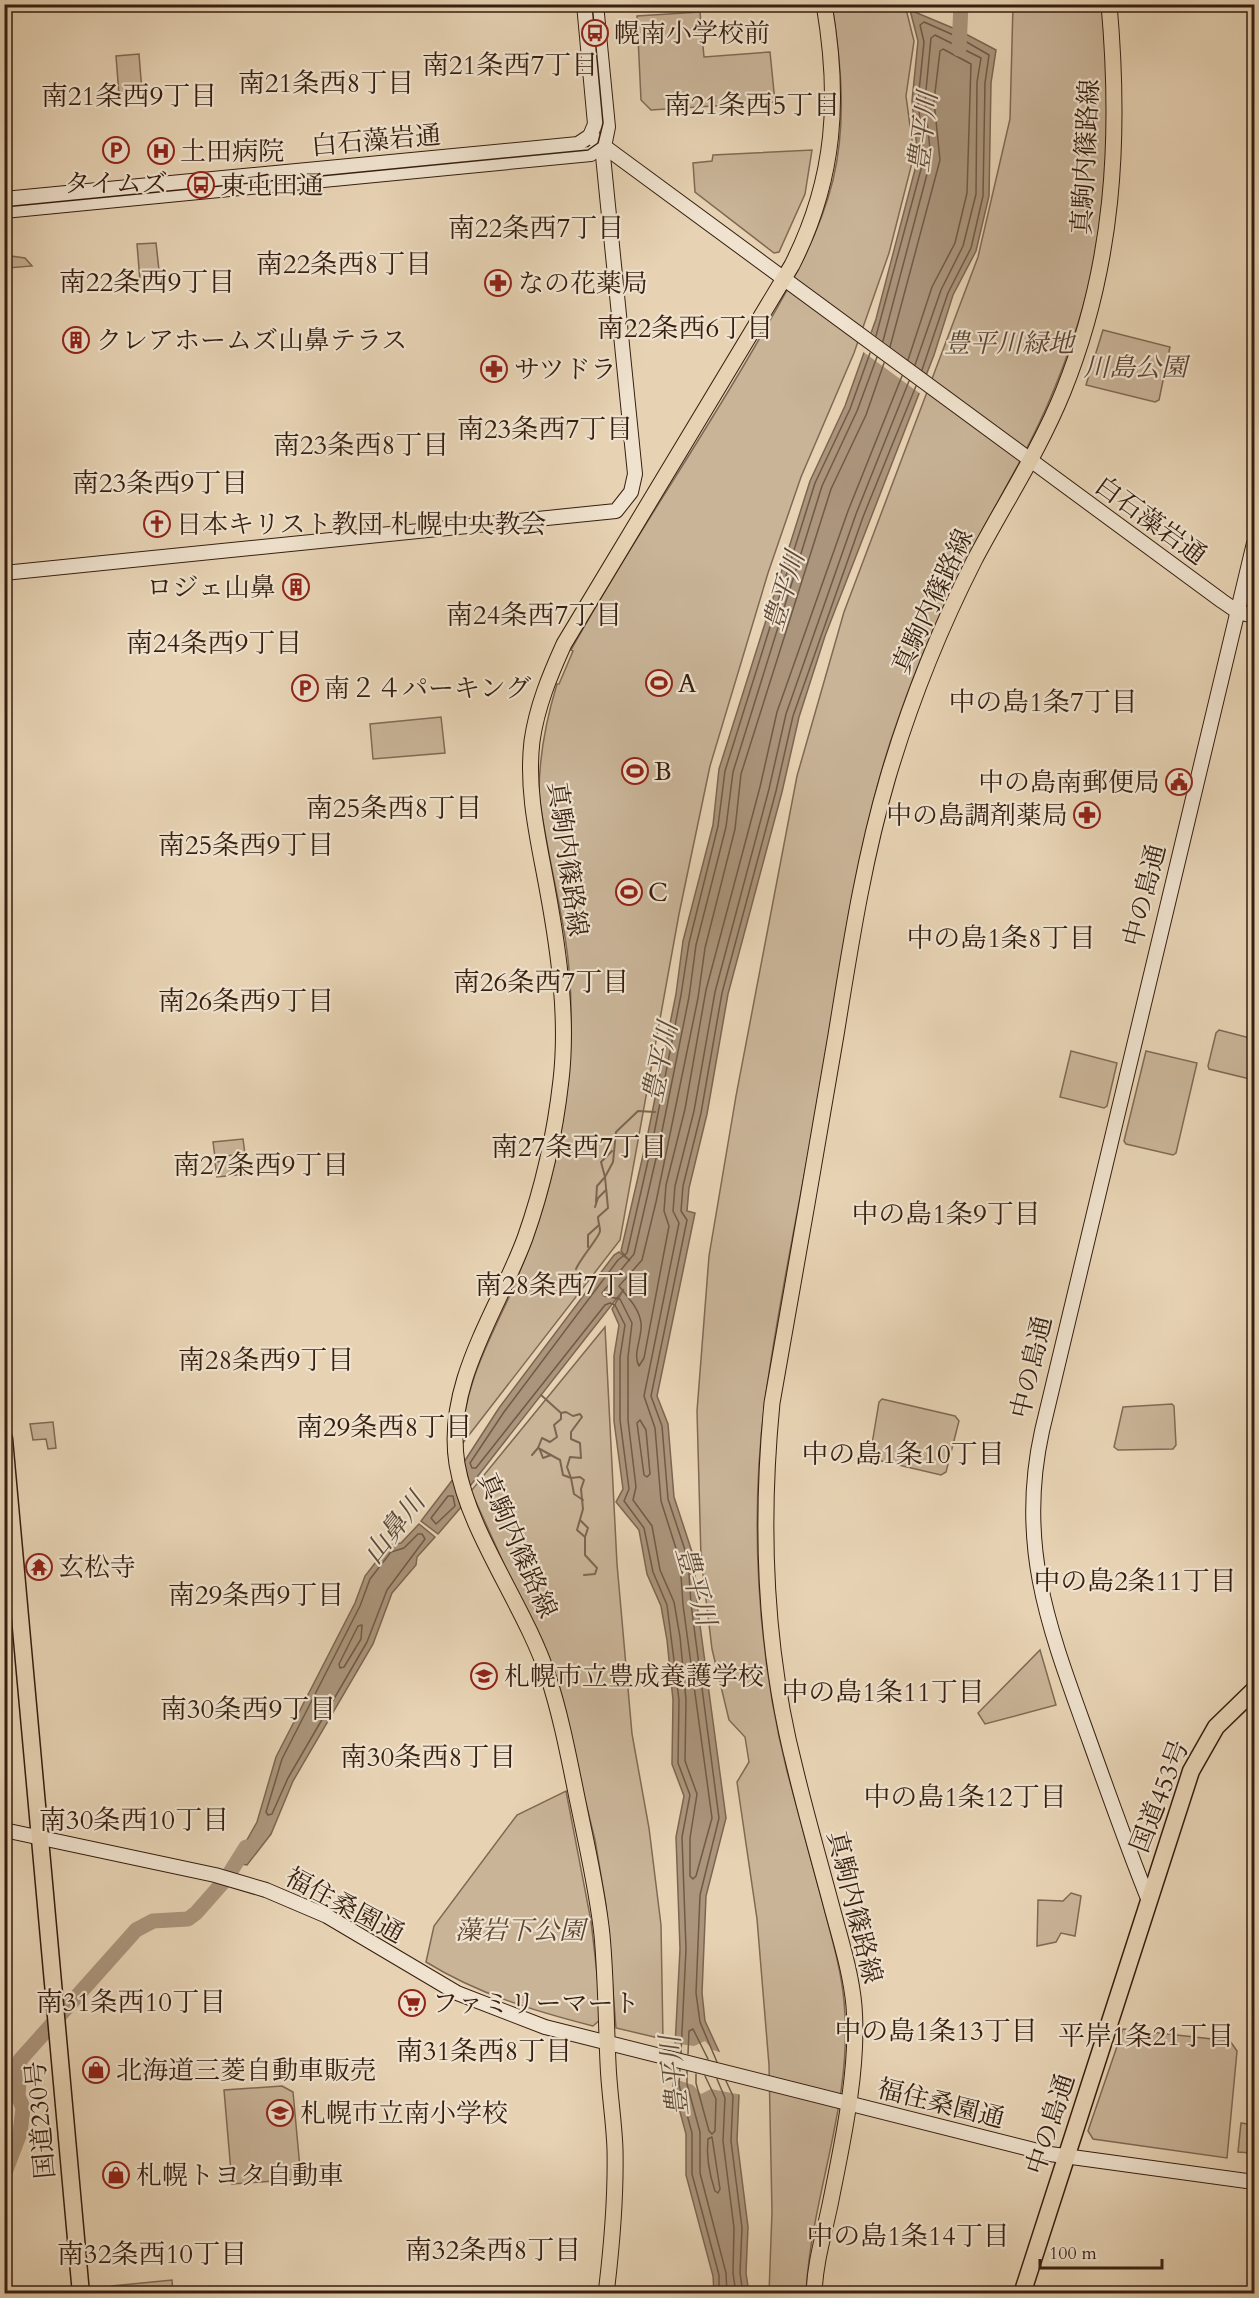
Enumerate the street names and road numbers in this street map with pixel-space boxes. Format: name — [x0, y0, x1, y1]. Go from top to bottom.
street label: 真駒内篠路線 — [1064, 78, 1107, 236]
street label: 白石藻岩通 — [310, 117, 442, 164]
street label: 白石藻岩通 — [1088, 468, 1214, 573]
street label: 真駒内篠路線 — [884, 523, 981, 679]
street label: 真駒内篠路線 — [539, 779, 596, 939]
street label: 中の島通 — [1115, 840, 1174, 950]
street label: 中の島通 — [1003, 1313, 1060, 1422]
street label: 真駒内篠路線 — [470, 1467, 565, 1624]
street label: 国道453号 — [1122, 1735, 1197, 1858]
street label: 真駒内篠路線 — [819, 1827, 890, 1987]
street label: 福住桑園通 — [279, 1859, 410, 1951]
street label: 国道230号 — [18, 2060, 63, 2180]
street label: 中の島通 — [1018, 2069, 1083, 2179]
street label: 福住桑園通 — [874, 2071, 1008, 2136]

